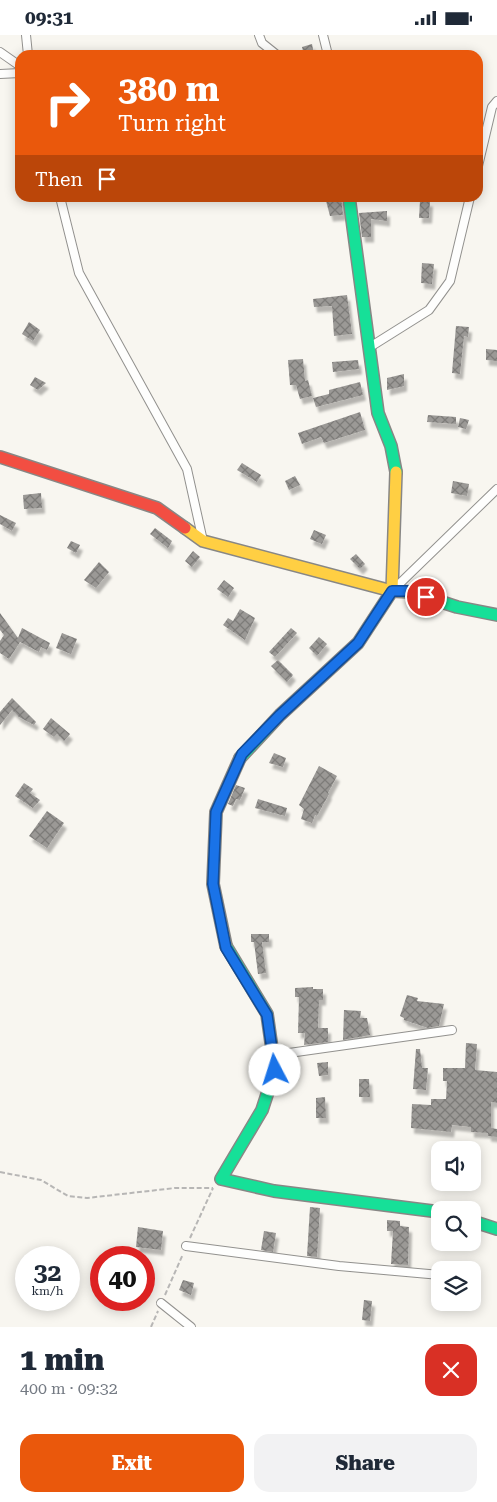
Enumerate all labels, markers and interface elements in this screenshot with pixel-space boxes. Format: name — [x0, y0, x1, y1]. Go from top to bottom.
text: 09:31 — [25, 6, 74, 29]
text: 380 m — [118, 69, 219, 110]
icon: right — [35, 70, 100, 135]
text: Turn right — [118, 111, 226, 136]
icon: arrive — [93, 165, 121, 193]
text: Then — [35, 168, 83, 191]
pin — [405, 576, 447, 618]
icon: arrive — [412, 583, 440, 611]
position arrow — [248, 1043, 300, 1095]
map controls — [431, 1141, 481, 1311]
button: sound — [431, 1141, 481, 1191]
button: search — [431, 1201, 481, 1251]
speed limit sign: 40 — [90, 1246, 155, 1311]
text: 32 — [33, 1258, 62, 1287]
button: layers — [431, 1261, 481, 1311]
text: km/h — [31, 1284, 64, 1298]
text: 1 min — [20, 1342, 104, 1377]
button: close — [425, 1344, 477, 1396]
text: 400 m · 09:32 — [20, 1379, 118, 1398]
button: Exit — [20, 1434, 244, 1492]
button: Share — [254, 1434, 477, 1492]

